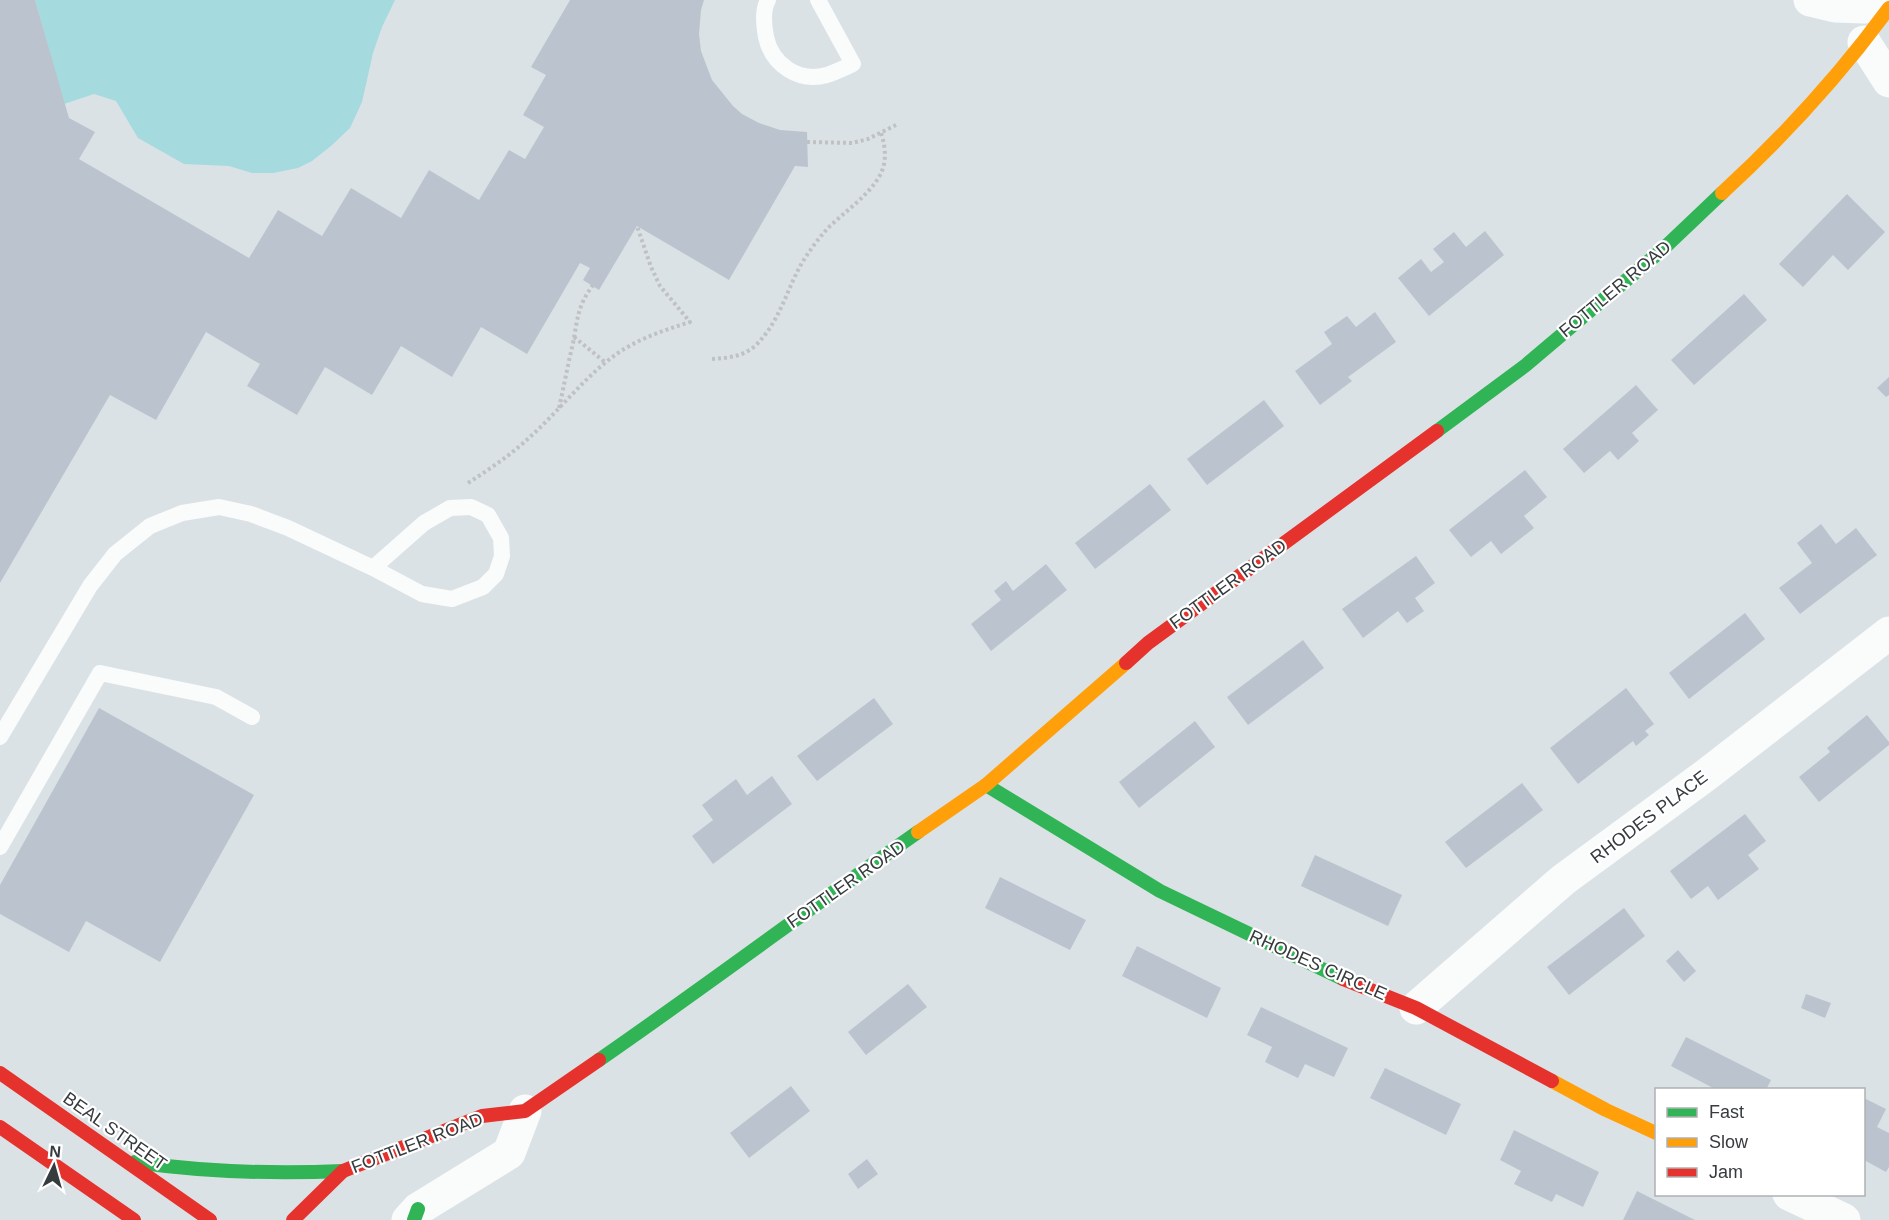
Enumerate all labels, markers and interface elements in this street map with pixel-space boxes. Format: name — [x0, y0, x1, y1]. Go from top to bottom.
street label: FOTTLER ROAD — [1555, 237, 1675, 341]
street label: FOTTLER ROAD — [1166, 535, 1290, 633]
street label: RHODES PLACE — [1587, 767, 1711, 867]
street label: FOTTLER ROAD — [783, 836, 909, 932]
street label: RHODES CIRCLE — [1246, 926, 1390, 1004]
street label: BEAL STREET — [60, 1088, 170, 1174]
legend — [1655, 1088, 1865, 1196]
text: Fast — [1709, 1102, 1744, 1122]
street label: FOTTLER ROAD — [349, 1109, 485, 1177]
text: Slow — [1709, 1132, 1749, 1152]
north arrow — [24, 1136, 84, 1196]
text: N — [49, 1143, 62, 1161]
text: Jam — [1709, 1162, 1743, 1182]

